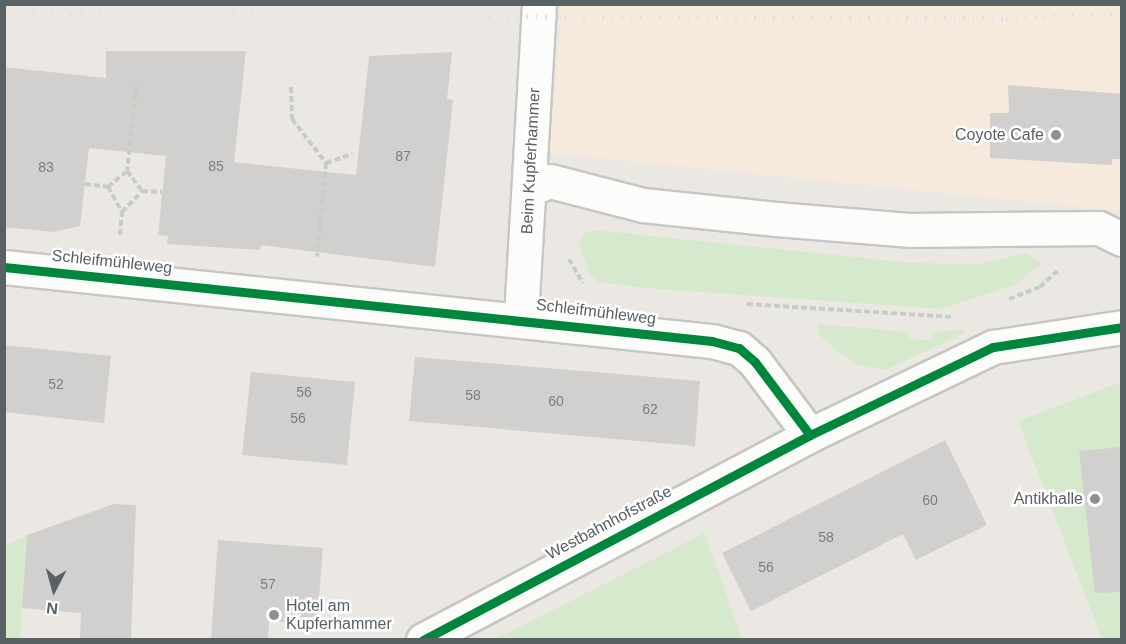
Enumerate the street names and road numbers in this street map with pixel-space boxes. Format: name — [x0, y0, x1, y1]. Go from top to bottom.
street label: Beim Kupferhammer — [518, 87, 544, 235]
street label: Schleifmühleweg — [51, 246, 173, 278]
street label: Schleifmühleweg — [535, 295, 657, 329]
street label: Westbahnhofstraße — [543, 482, 675, 564]

